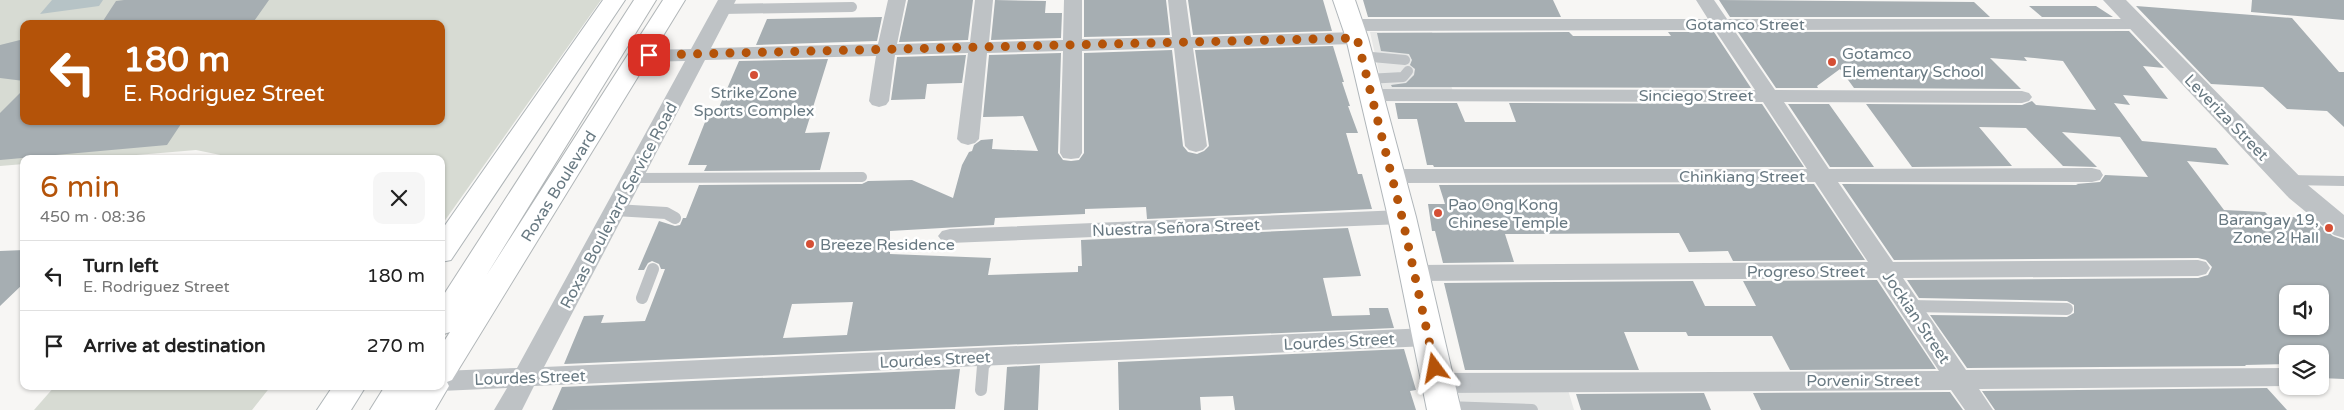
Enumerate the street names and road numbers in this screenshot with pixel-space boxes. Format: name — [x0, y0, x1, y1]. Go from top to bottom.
street label: Gotamco Street — [1685, 15, 1805, 35]
street label: Leveriza Street — [2180, 70, 2273, 165]
street label: Sinciego Street — [1639, 86, 1753, 106]
street label: Roxas Boulevard Service Road — [556, 99, 682, 312]
street label: Roxas Boulevard — [517, 127, 601, 246]
street label: Chinkiang Street — [1679, 167, 1805, 187]
street label: Nuestra Señora Street — [1092, 215, 1260, 241]
street label: Progreso Street — [1747, 262, 1865, 282]
street label: Jockian Street — [1878, 268, 1954, 368]
street label: Lourdes Street — [1283, 329, 1395, 355]
street label: Lourdes Street — [879, 347, 991, 373]
street label: Lourdes Street — [474, 366, 586, 390]
street label: Porvenir Street — [1806, 371, 1920, 391]

